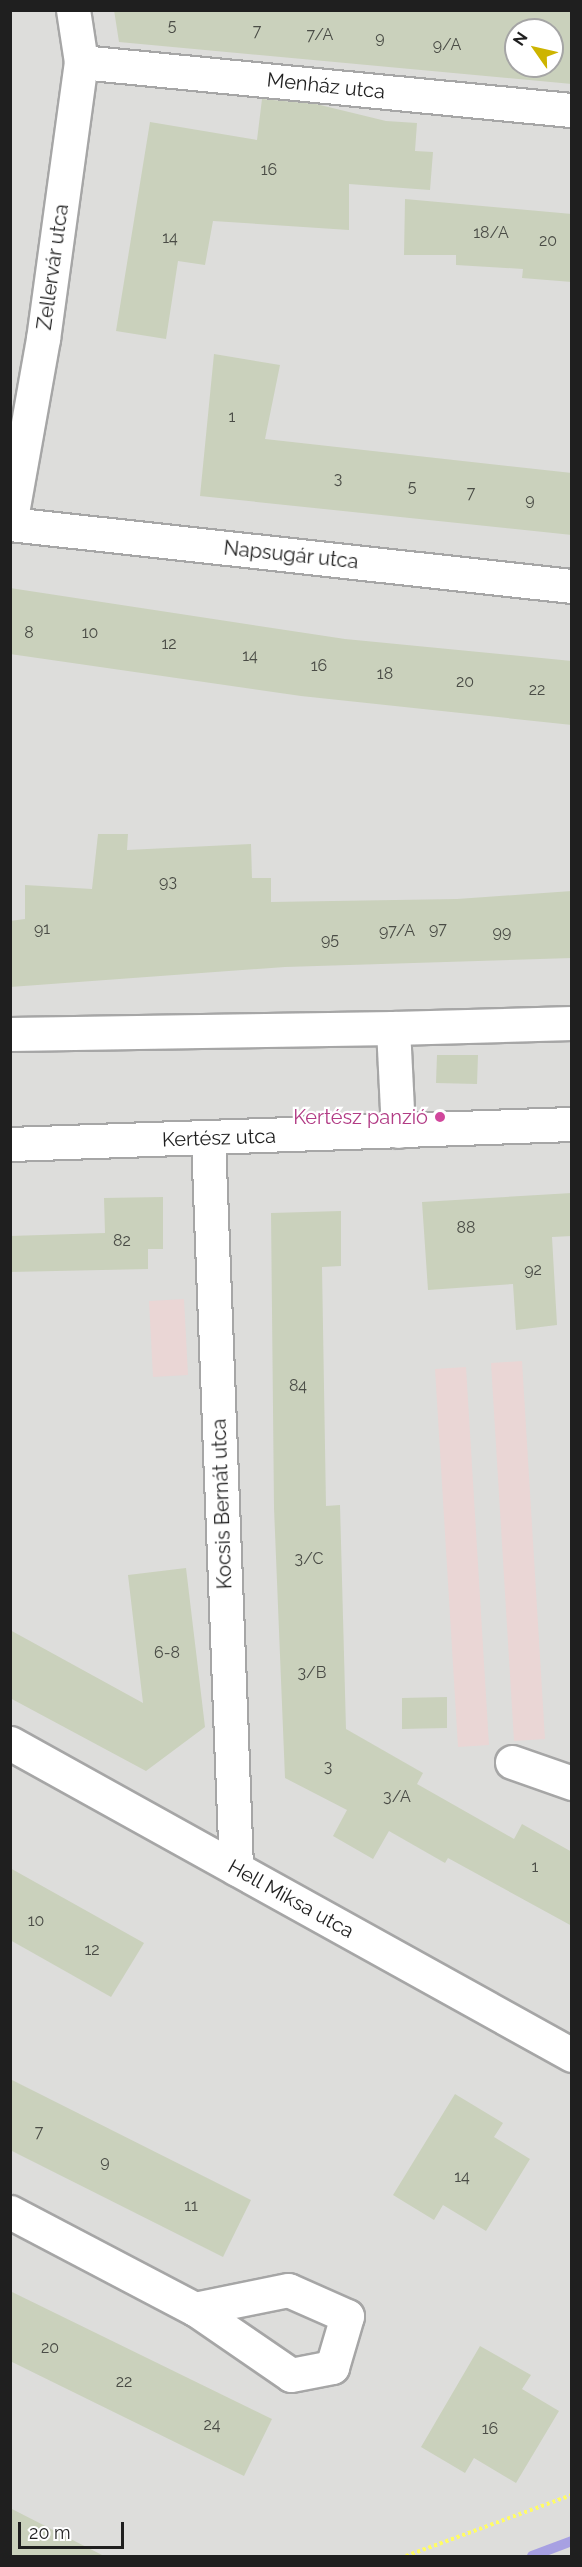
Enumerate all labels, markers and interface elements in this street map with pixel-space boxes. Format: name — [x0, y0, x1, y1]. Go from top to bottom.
house number: 5 — [168, 16, 176, 36]
north arrow — [504, 18, 564, 78]
house number: 7 — [253, 21, 261, 41]
house number: 7/A — [307, 25, 333, 45]
house number: 9 — [375, 28, 385, 48]
text: N — [509, 28, 532, 49]
house number: 9/A — [433, 35, 461, 55]
street label: Menház utca — [266, 68, 386, 104]
house number: 16 — [261, 160, 277, 180]
street label: Zellervár utca — [32, 202, 74, 332]
house number: 18/A — [473, 223, 509, 243]
house number: 14 — [162, 228, 178, 248]
house number: 20 — [539, 231, 557, 251]
house number: 1 — [229, 407, 235, 427]
house number: 3 — [334, 469, 342, 489]
house number: 5 — [408, 477, 416, 497]
house number: 7 — [467, 483, 475, 503]
house number: 9 — [525, 490, 535, 510]
street label: Napsugár utca — [222, 536, 360, 574]
house number: 8 — [24, 623, 34, 643]
house number: 10 — [82, 623, 98, 643]
house number: 12 — [161, 634, 177, 654]
house number: 14 — [242, 646, 258, 666]
house number: 16 — [311, 656, 327, 676]
house number: 18 — [377, 664, 393, 684]
house number: 20 — [456, 672, 474, 692]
house number: 22 — [529, 680, 545, 700]
house number: 93 — [159, 872, 177, 892]
house number: 91 — [34, 919, 50, 939]
house number: 97 — [429, 919, 447, 939]
house number: 97/A — [379, 921, 415, 941]
house number: 99 — [493, 922, 511, 942]
house number: 95 — [321, 930, 339, 950]
place label: Kertész panzió — [293, 1105, 428, 1129]
marker: Kertész panzió — [433, 1110, 447, 1124]
street label: Kertész utca — [162, 1124, 276, 1152]
house number: 88 — [457, 1218, 475, 1238]
house number: 82 — [113, 1231, 131, 1251]
house number: 92 — [524, 1260, 542, 1280]
house number: 84 — [289, 1376, 307, 1396]
street label: Kocsis Bernát utca — [207, 1418, 237, 1590]
house number: 3/C — [295, 1549, 323, 1569]
house number: 6-8 — [154, 1643, 180, 1663]
house number: 3/B — [298, 1663, 326, 1683]
house number: 3 — [324, 1757, 332, 1777]
house number: 3/A — [383, 1787, 411, 1807]
street label: Hell Miksa utca — [224, 1854, 358, 1944]
house number: 1 — [532, 1857, 538, 1877]
house number: 10 — [28, 1911, 44, 1931]
house number: 12 — [84, 1940, 100, 1960]
house number: 7 — [35, 2122, 43, 2142]
house number: 9 — [100, 2152, 110, 2172]
house number: 14 — [454, 2167, 470, 2187]
house number: 11 — [184, 2196, 198, 2216]
house number: 20 — [41, 2338, 59, 2358]
house number: 22 — [116, 2372, 132, 2392]
house number: 24 — [203, 2415, 221, 2435]
house number: 16 — [482, 2419, 498, 2439]
scale bar — [21, 2510, 128, 2548]
text: 20 m — [29, 2522, 71, 2543]

